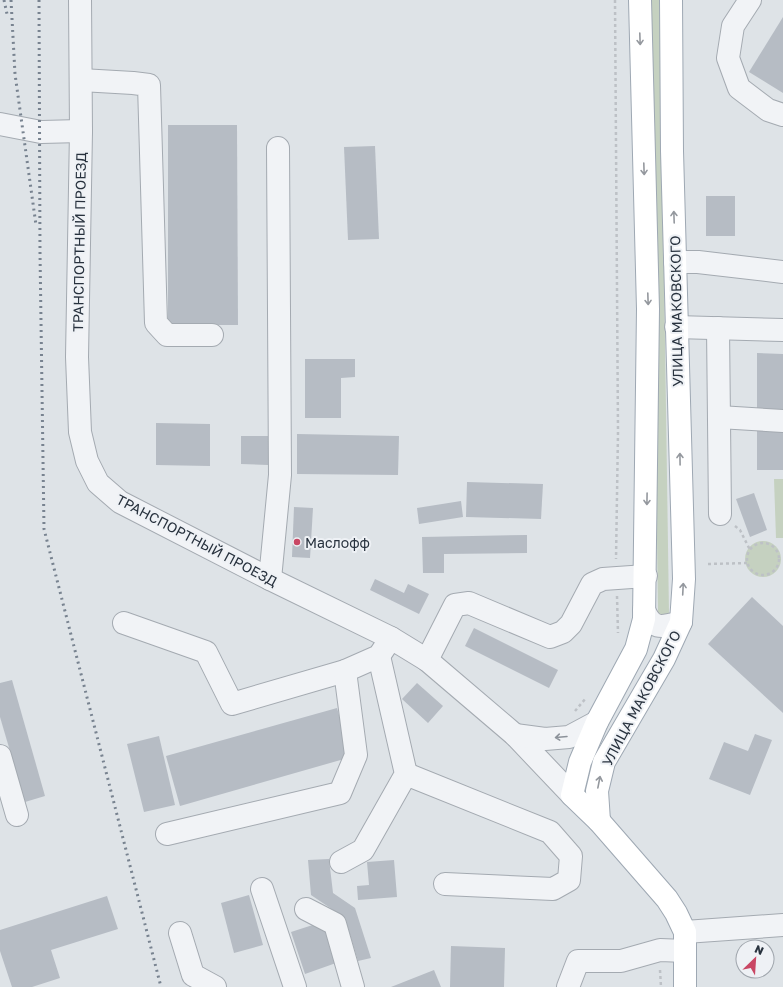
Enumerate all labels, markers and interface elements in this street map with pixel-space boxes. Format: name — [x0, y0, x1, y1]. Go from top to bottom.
one-way arrow — [637, 32, 644, 45]
street label: ТРАНСПОРТНЫЙ ПРОЕЗД — [69, 152, 89, 332]
one-way arrow — [640, 162, 648, 175]
one-way arrow — [670, 211, 678, 224]
street label: УЛИЦА МАКОВСКОГО — [666, 235, 686, 387]
one-way arrow — [644, 292, 652, 305]
one-way arrow — [676, 453, 683, 466]
street label: ТРАНСПОРТНЫЙ ПРОЕЗД — [114, 490, 280, 590]
one-way arrow — [643, 492, 651, 505]
place label: Маслофф — [305, 534, 370, 551]
marker: Маслофф — [292, 537, 302, 547]
one-way arrow — [679, 583, 687, 596]
street label: УЛИЦА МАКОВСКОГО — [598, 627, 684, 769]
one-way arrow — [555, 734, 568, 741]
one-way arrow — [595, 776, 603, 789]
north arrow — [735, 939, 775, 979]
text: N — [753, 942, 766, 957]

